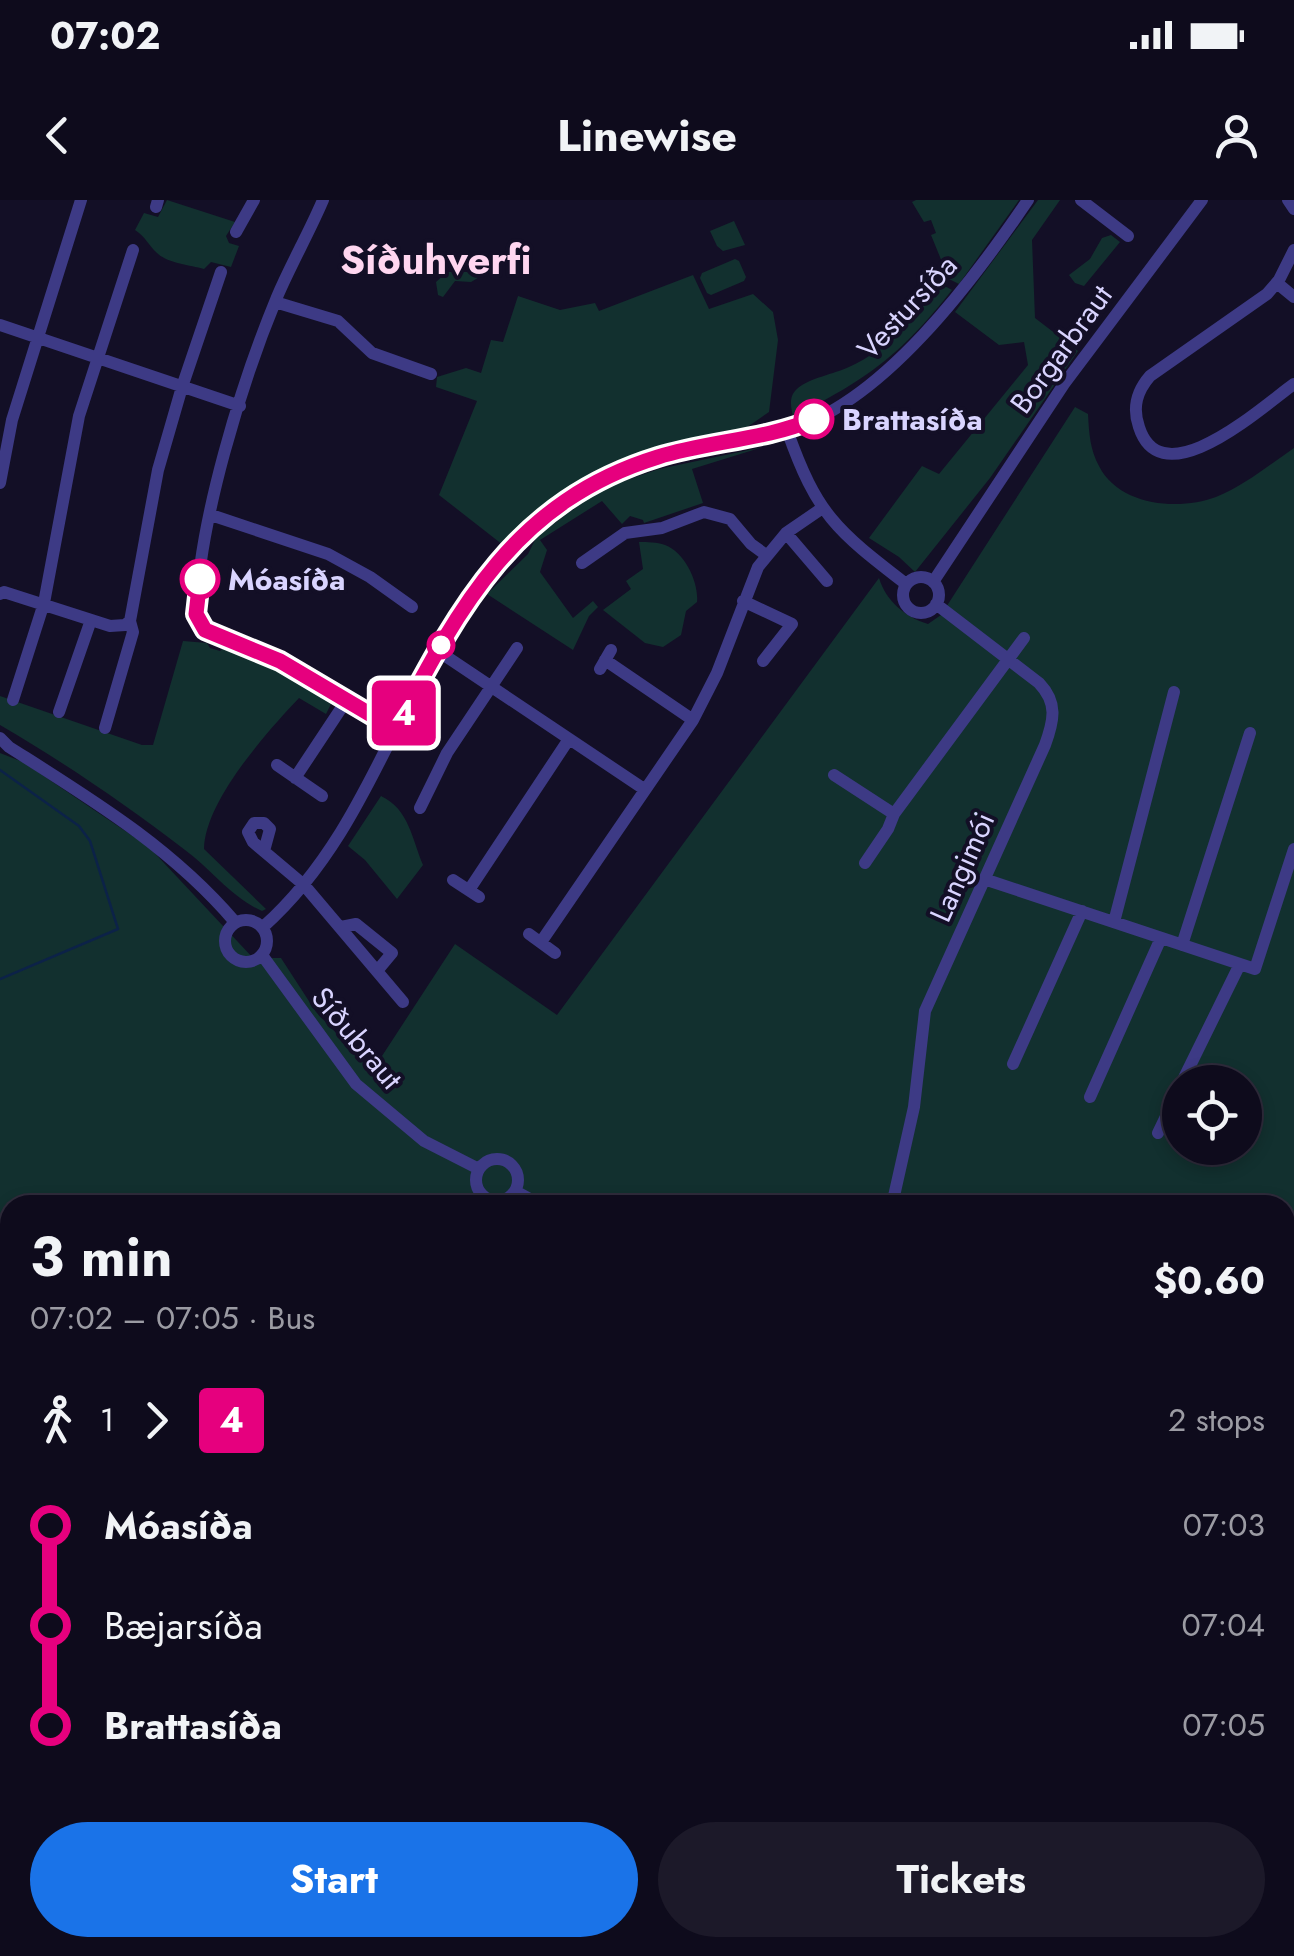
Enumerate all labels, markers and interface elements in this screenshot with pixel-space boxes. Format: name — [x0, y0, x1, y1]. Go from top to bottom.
text: 07:02 — [50, 8, 160, 63]
text: Linewise — [557, 103, 737, 168]
icon: back — [30, 108, 85, 163]
icon: person — [1209, 108, 1264, 163]
district label: Síðuhverfi — [340, 231, 532, 289]
street label: Vestursíða — [847, 245, 967, 369]
street label: Borgarbraut — [1000, 275, 1123, 422]
place label: Brattasíða — [842, 398, 983, 441]
marker: Brattasíða — [795, 400, 833, 438]
place label: Móasíða — [228, 558, 346, 601]
marker: Móasíða — [181, 560, 219, 598]
unlabelled marker — [428, 632, 454, 658]
line badge: 4 — [372, 680, 436, 746]
text: 4 — [392, 688, 416, 738]
street label: Langimói — [919, 805, 1005, 929]
street label: Síðubraut — [301, 977, 413, 1099]
map controls — [1162, 1065, 1262, 1165]
button: locate — [1162, 1065, 1262, 1165]
text: 3 min — [30, 1217, 173, 1297]
text: $0.60 — [1153, 1253, 1265, 1308]
text: 07:02 – 07:05 · Bus — [30, 1295, 315, 1341]
icon: walk — [30, 1393, 85, 1448]
icon: forward — [129, 1393, 184, 1448]
text: 4 — [219, 1395, 244, 1445]
text: 1 — [100, 1397, 114, 1443]
text: 2 stops — [1168, 1397, 1265, 1443]
text: Móasíða — [104, 1498, 253, 1553]
text: 07:03 — [1183, 1502, 1265, 1548]
text: Bæjarsíða — [104, 1598, 263, 1653]
text: 07:04 — [1182, 1602, 1265, 1648]
text: Brattasíða — [104, 1698, 282, 1753]
text: 07:05 — [1182, 1702, 1265, 1748]
button: Start — [30, 1822, 638, 1937]
button: Tickets — [658, 1822, 1265, 1937]

